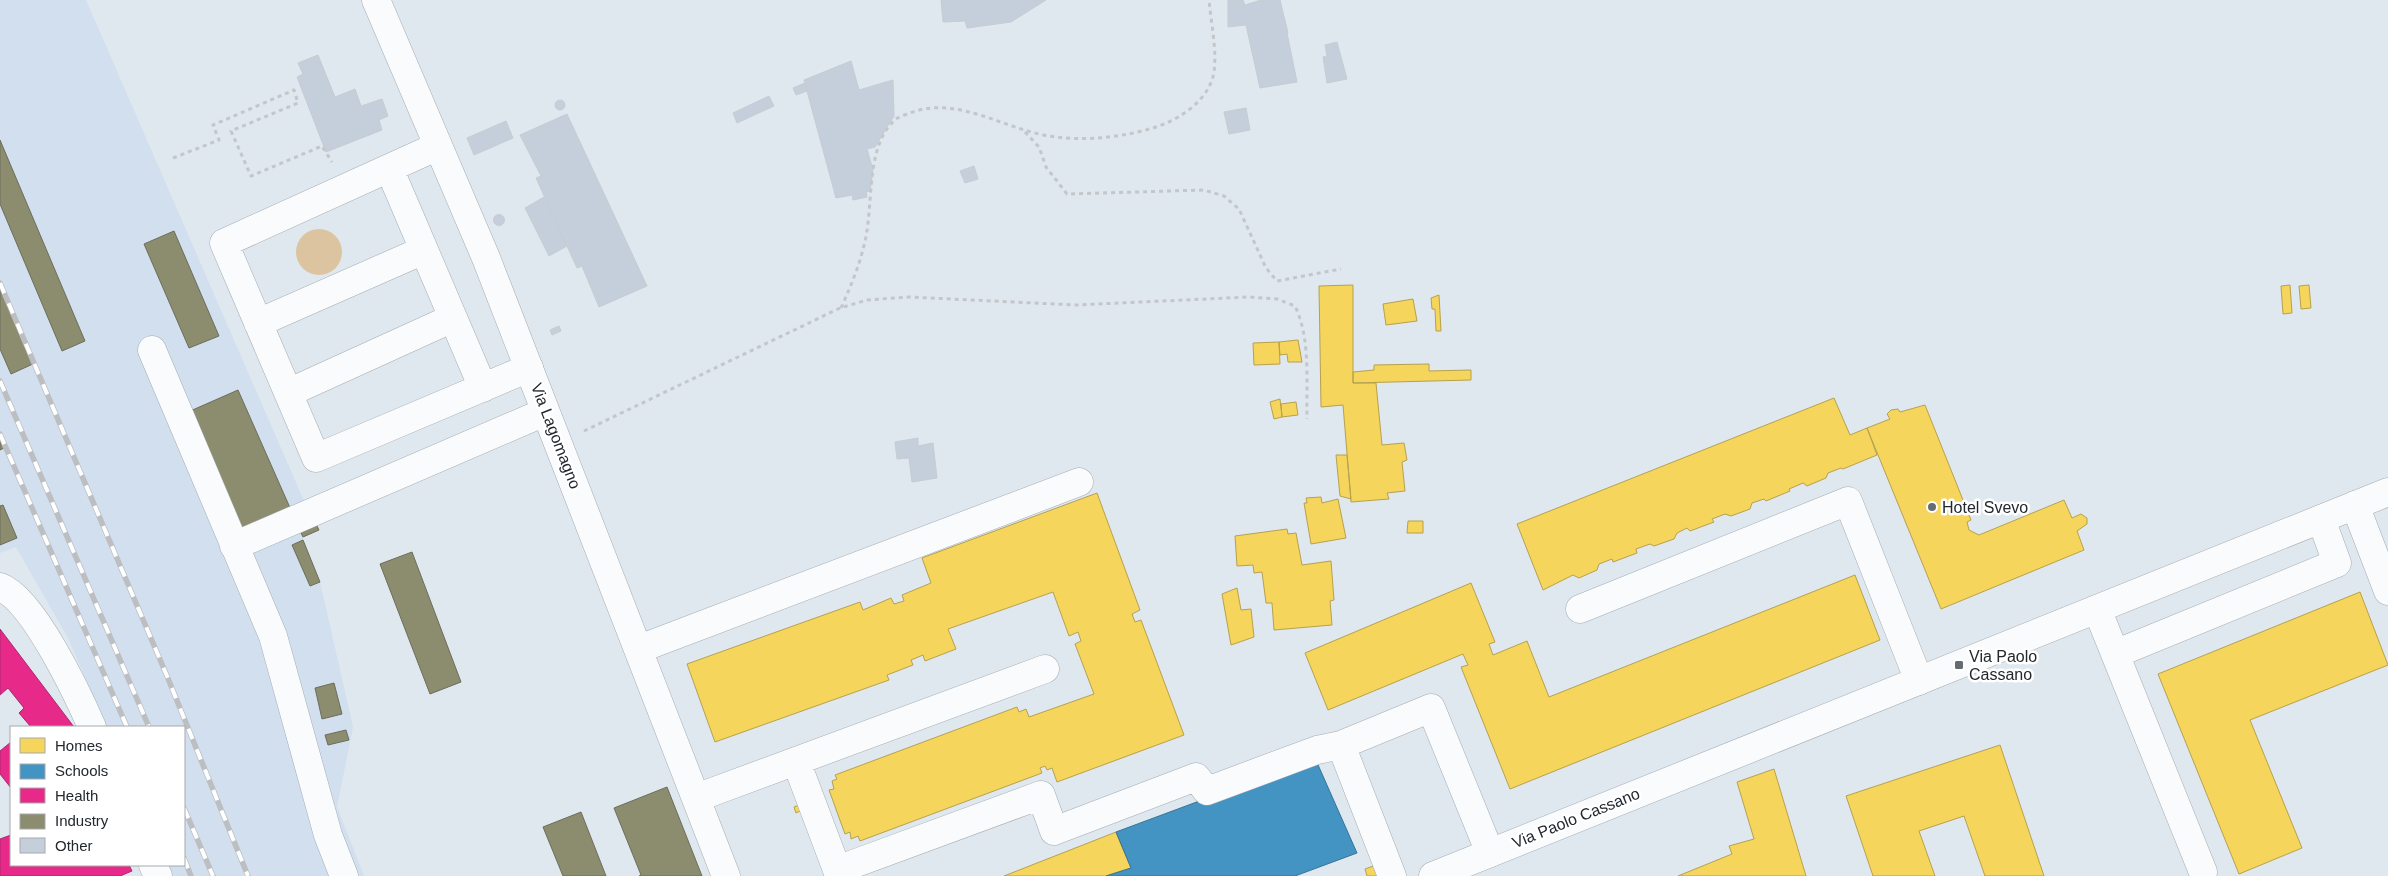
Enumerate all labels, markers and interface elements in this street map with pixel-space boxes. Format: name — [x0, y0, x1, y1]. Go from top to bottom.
street label: Via Lagomagno — [528, 381, 584, 491]
place label: Hotel Svevo — [1942, 499, 2028, 516]
marker: Hotel Svevo — [1926, 501, 1938, 513]
place label: Via Paolo Cassano — [1969, 648, 2037, 683]
marker: Via Paolo Cassano — [1953, 659, 1965, 671]
legend — [10, 726, 185, 866]
text: Homes — [55, 737, 103, 754]
text: Schools — [55, 762, 108, 779]
street label: Via Paolo Cassano — [1510, 785, 1642, 851]
text: Health — [55, 787, 98, 804]
text: Industry — [55, 812, 109, 829]
text: Other — [55, 837, 93, 854]

